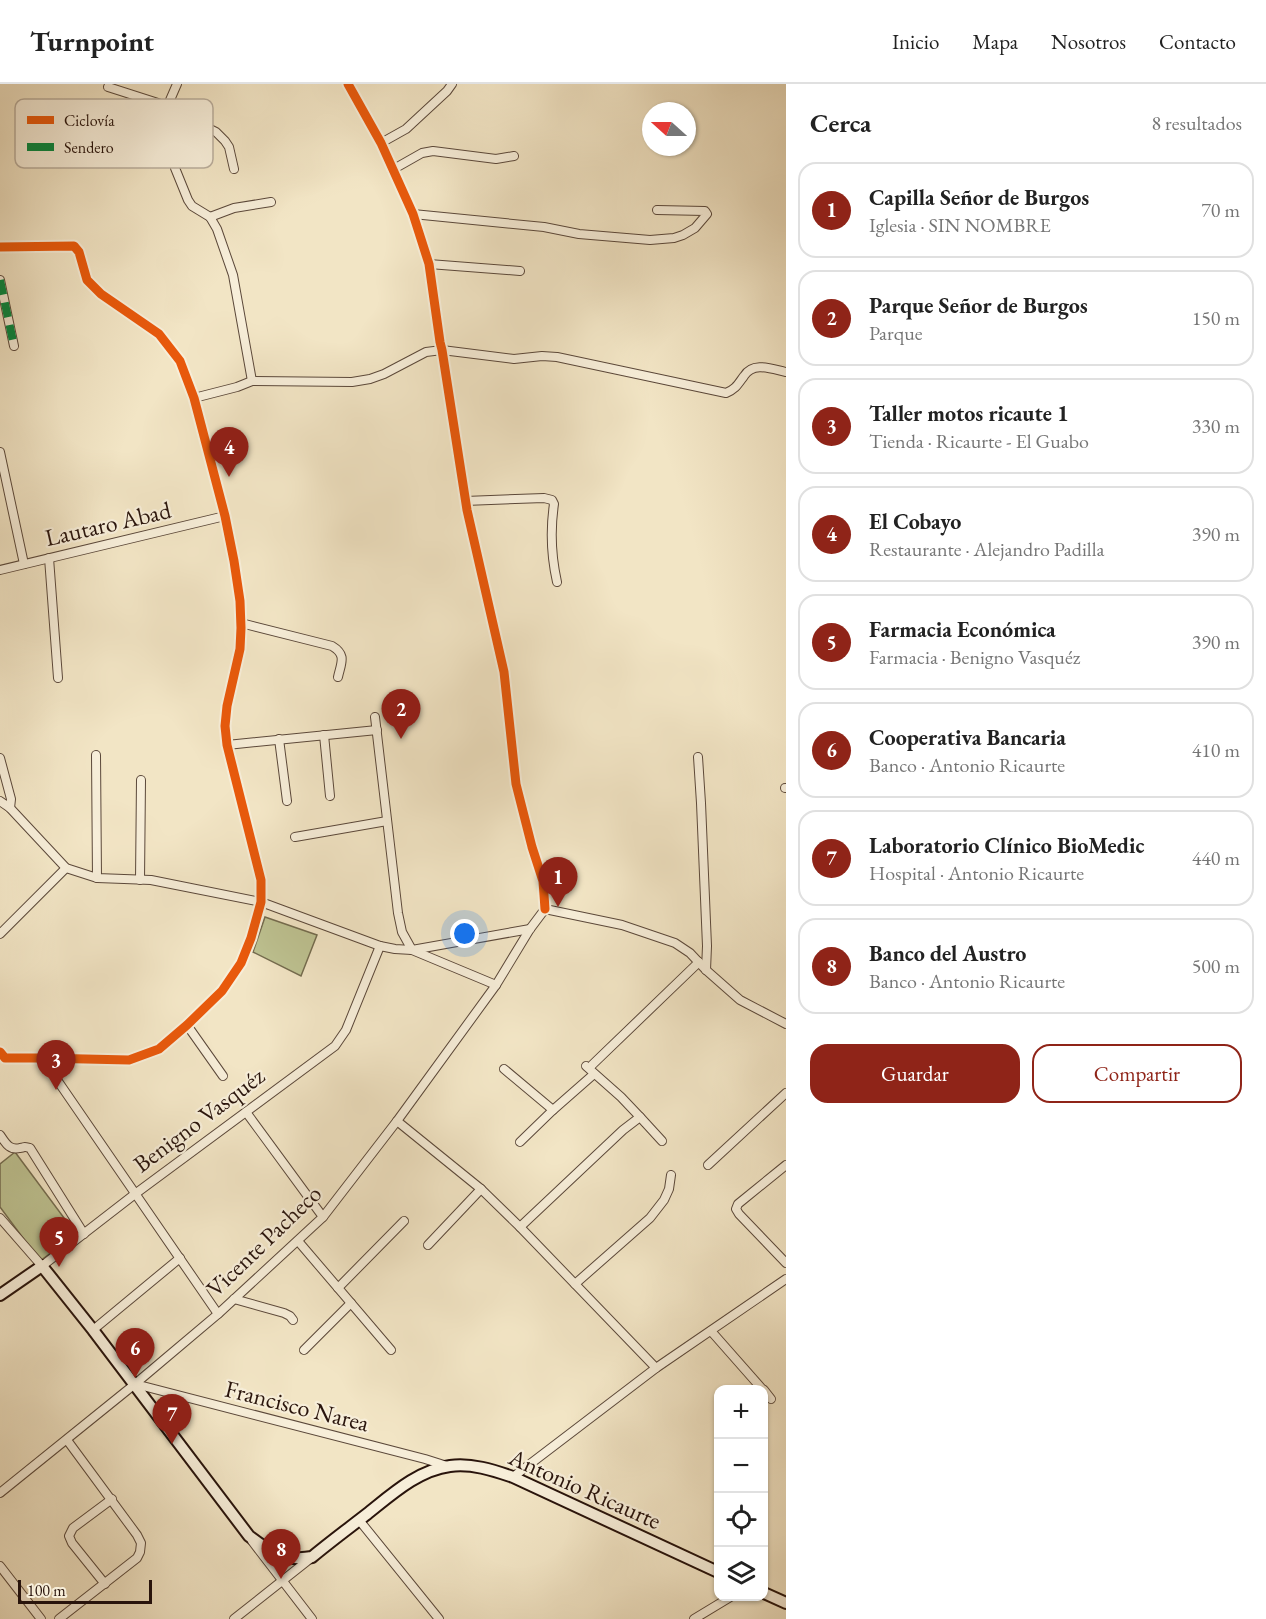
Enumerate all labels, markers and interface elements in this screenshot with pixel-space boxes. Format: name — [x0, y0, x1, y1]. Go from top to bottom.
text: Turnpoint — [30, 23, 154, 59]
text: Inicio — [892, 28, 939, 55]
text: Mapa — [972, 28, 1018, 55]
text: Nosotros — [1051, 28, 1126, 55]
text: Contacto — [1159, 28, 1236, 55]
legend — [15, 99, 213, 168]
north arrow — [642, 102, 696, 156]
text: Cerca — [810, 106, 871, 140]
text: Ciclovía — [64, 110, 115, 131]
text: 8 resultados — [1151, 110, 1242, 136]
text: Sendero — [64, 137, 114, 158]
text: Capilla Señor de Burgos — [869, 183, 1089, 212]
text: 1 — [826, 197, 837, 223]
text: 70 m — [1201, 197, 1240, 223]
text: Iglesia · SIN NOMBRE — [869, 212, 1051, 238]
text: Parque Señor de Burgos — [869, 291, 1088, 320]
text: 2 — [826, 305, 837, 331]
text: 150 m — [1192, 305, 1240, 331]
text: Parque — [869, 320, 922, 346]
text: Taller motos ricaute 1 — [869, 399, 1069, 428]
text: 3 — [826, 413, 837, 439]
text: 330 m — [1192, 413, 1240, 439]
pin: 4 — [210, 428, 248, 477]
text: Tienda · Ricaurte - El Guabo — [869, 428, 1089, 454]
street label: Lautaro Abad — [42, 494, 175, 553]
text: El Cobayo — [869, 507, 961, 536]
text: 4 — [826, 521, 837, 547]
text: 390 m — [1192, 521, 1240, 547]
text: Restaurante · Alejandro Padilla — [869, 536, 1104, 562]
text: Farmacia Económica — [869, 615, 1056, 644]
text: 5 — [826, 629, 837, 655]
text: 390 m — [1192, 629, 1240, 655]
text: Farmacia · Benigno Vasquéz — [869, 644, 1080, 670]
pin: 2 — [382, 690, 420, 739]
text: Cooperativa Bancaria — [869, 723, 1066, 752]
text: 6 — [826, 737, 837, 763]
text: 410 m — [1192, 737, 1240, 763]
text: Banco · Antonio Ricaurte — [869, 752, 1065, 778]
text: Laboratorio Clínico BioMedic — [869, 831, 1144, 860]
text: 7 — [826, 845, 837, 871]
text: 440 m — [1192, 845, 1240, 871]
pin: 1 — [538, 858, 578, 907]
text: Hospital · Antonio Ricaurte — [869, 860, 1084, 886]
your location — [450, 919, 479, 948]
text: Banco del Austro — [869, 939, 1026, 968]
text: 8 — [826, 953, 837, 979]
text: 500 m — [1192, 953, 1240, 979]
text: Banco · Antonio Ricaurte — [869, 968, 1065, 994]
pin: 3 — [36, 1040, 76, 1090]
button: Guardar — [810, 1044, 1020, 1103]
button: Compartir — [1032, 1044, 1242, 1103]
street label: Benigno Vasquéz — [127, 1060, 270, 1179]
street label: Vicente Pacheco — [199, 1178, 328, 1303]
pin: 5 — [40, 1218, 78, 1267]
pin: 6 — [116, 1328, 154, 1378]
street label: Francisco Narea — [222, 1373, 373, 1438]
map controls — [714, 1385, 768, 1601]
button: + — [714, 1385, 768, 1439]
pin: 7 — [152, 1394, 192, 1444]
button: − — [714, 1439, 768, 1493]
street label: Antonio Ricaurte — [503, 1441, 666, 1536]
button: locate — [714, 1493, 768, 1547]
pin: 8 — [262, 1530, 300, 1579]
button: layers — [714, 1547, 768, 1601]
scale bar — [18, 1577, 152, 1604]
text: 100 m — [27, 1580, 66, 1601]

